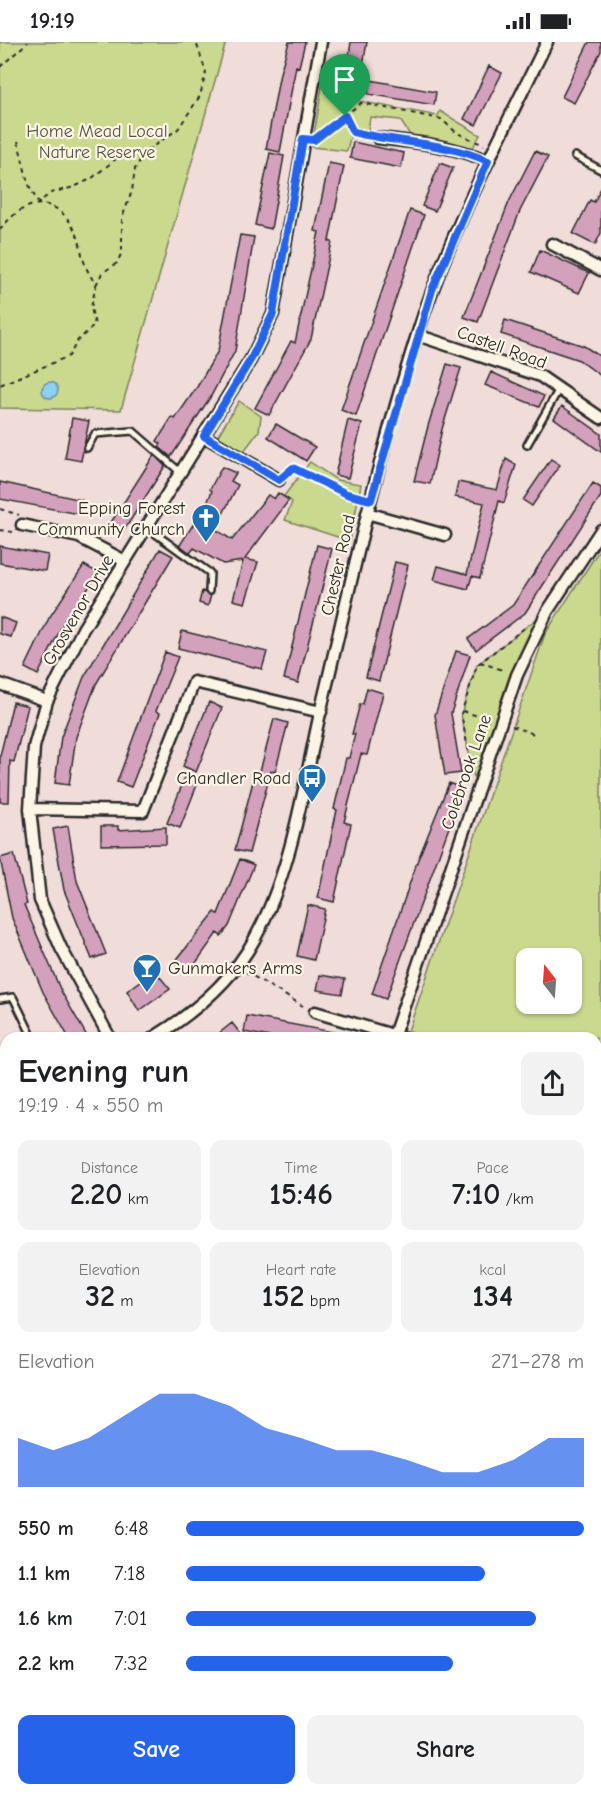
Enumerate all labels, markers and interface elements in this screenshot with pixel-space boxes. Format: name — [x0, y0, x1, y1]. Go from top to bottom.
text: 19:19 — [30, 8, 75, 34]
pin — [319, 54, 370, 116]
icon: arrive — [328, 63, 361, 96]
park label: Home Mead Local Nature Reserve — [26, 121, 168, 163]
street label: Castell Road — [454, 321, 550, 373]
place label: Epping Forest Community Church — [37, 498, 186, 540]
church icon: Epping Forest Community Church — [190, 502, 222, 544]
street label: Chester Road — [317, 513, 360, 618]
street label: Grosvenor Drive — [38, 551, 119, 669]
street label: Colebrook Lane — [437, 712, 496, 833]
bus stop icon: Chandler Road — [296, 762, 328, 804]
place label: Chandler Road — [177, 768, 291, 789]
north arrow — [516, 948, 582, 1014]
map controls — [516, 948, 582, 1014]
bar icon: Gunmakers Arms — [131, 952, 163, 994]
place label: Gunmakers Arms — [168, 958, 302, 979]
text: Evening run — [18, 1052, 189, 1090]
button: share — [521, 1052, 584, 1115]
text: 19:19 · 4 × 550 m — [18, 1094, 163, 1117]
text: Distance — [81, 1159, 138, 1177]
text: Time — [284, 1159, 318, 1177]
text: Pace — [477, 1159, 509, 1177]
text: 2.20 — [70, 1177, 122, 1212]
text: 15:46 — [269, 1177, 333, 1212]
text: 7:10 — [452, 1177, 500, 1212]
text: km — [122, 1190, 149, 1208]
text: /km — [500, 1190, 534, 1208]
text: Elevation — [79, 1261, 140, 1279]
text: Heart rate — [266, 1261, 336, 1279]
text: kcal — [479, 1261, 506, 1279]
text: 32 — [85, 1279, 115, 1314]
text: 152 — [262, 1279, 305, 1314]
text: 134 — [472, 1279, 513, 1314]
text: m — [115, 1292, 133, 1310]
text: bpm — [305, 1292, 340, 1310]
text: Elevation — [18, 1350, 95, 1373]
text: 271–278 m — [491, 1350, 584, 1373]
text: 550 m — [18, 1517, 74, 1540]
text: 6:48 — [114, 1517, 148, 1540]
text: 1.1 km — [18, 1562, 70, 1585]
text: 7:18 — [114, 1562, 145, 1585]
text: 1.6 km — [18, 1607, 73, 1630]
text: 7:01 — [114, 1607, 147, 1630]
text: 2.2 km — [18, 1652, 74, 1675]
text: 7:32 — [114, 1652, 148, 1675]
button: Save — [18, 1715, 295, 1784]
button: Share — [307, 1715, 584, 1784]

